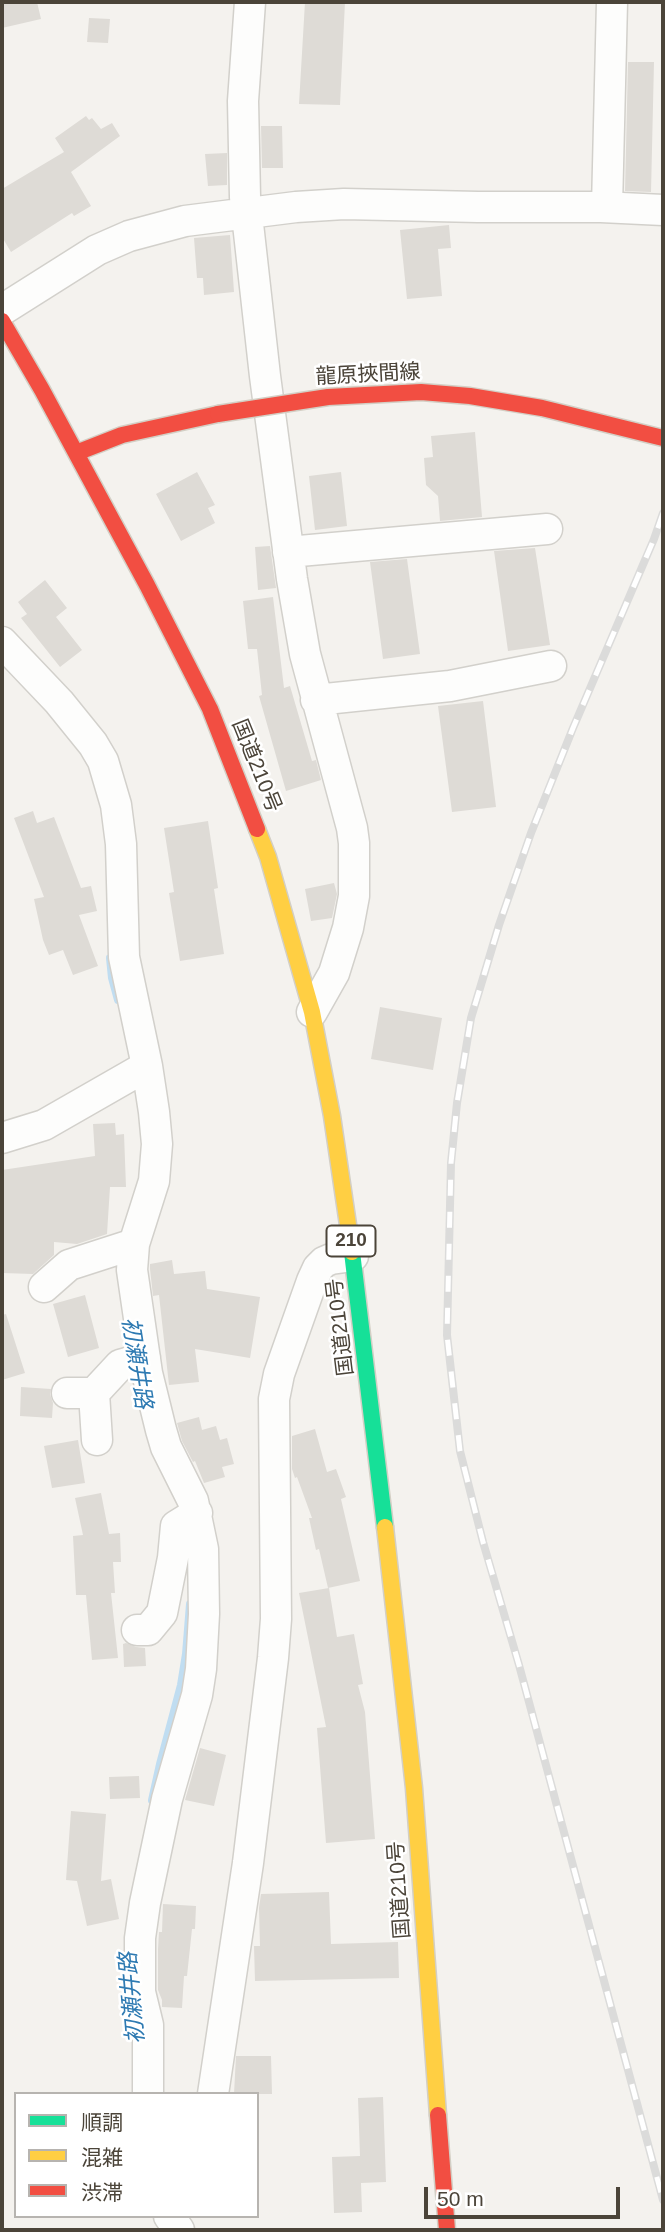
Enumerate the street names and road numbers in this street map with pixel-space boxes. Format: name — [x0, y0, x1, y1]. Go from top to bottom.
street label: 龍原挾間線 — [315, 360, 421, 390]
street label: 国道210号 — [226, 716, 286, 816]
road number: 210 — [326, 1226, 376, 1256]
street label: 国道210号 — [323, 1277, 359, 1377]
street label: 国道210号 — [384, 1840, 416, 1940]

